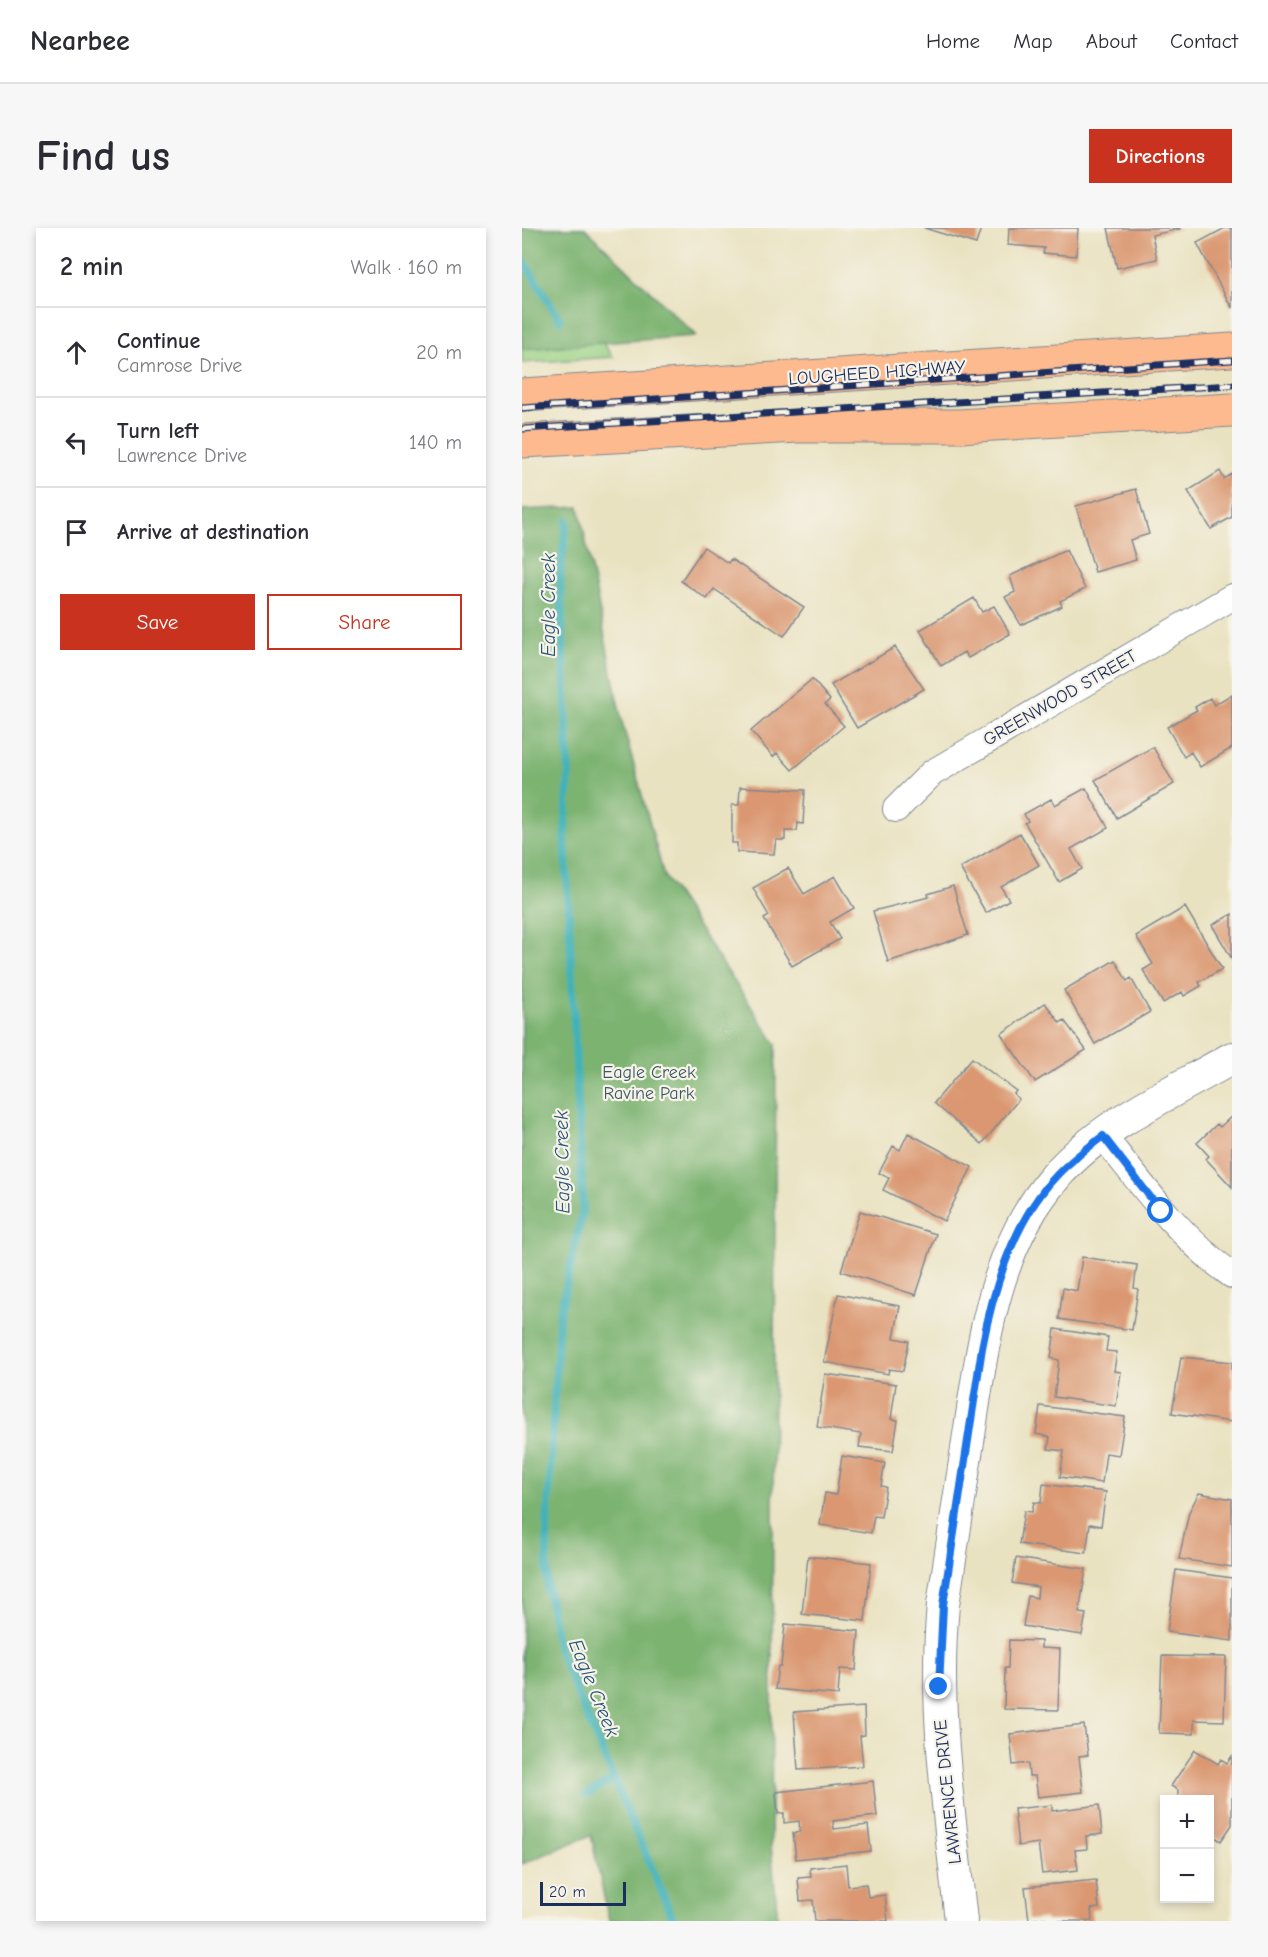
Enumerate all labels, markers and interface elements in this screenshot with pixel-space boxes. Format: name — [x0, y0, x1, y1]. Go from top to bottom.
text: Nearbee — [30, 25, 130, 57]
text: Home — [926, 29, 980, 53]
text: Map — [1013, 29, 1053, 53]
text: About — [1086, 29, 1137, 53]
text: Contact — [1170, 29, 1238, 53]
button: Directions — [1089, 129, 1232, 183]
text: Find us — [36, 132, 170, 181]
text: 2 min — [60, 252, 123, 282]
text: Walk · 160 m — [351, 256, 462, 279]
text: Continue — [117, 328, 200, 354]
icon: ahead — [60, 336, 93, 369]
text: 20 m — [416, 341, 462, 364]
text: Camrose Drive — [117, 354, 242, 377]
street label: LOUGHEED HIGHWAY — [788, 356, 967, 390]
text: Turn left — [117, 418, 199, 444]
icon: left — [60, 426, 93, 459]
text: 140 m — [409, 431, 462, 454]
text: Lawrence Drive — [117, 444, 247, 467]
icon: arrive — [60, 516, 93, 549]
text: Arrive at destination — [117, 519, 309, 545]
water label: Eagle Creek — [537, 553, 560, 657]
button: Save — [60, 594, 255, 650]
button: Share — [267, 594, 462, 650]
street label: GREENWOOD STREET — [980, 645, 1141, 751]
park label: Eagle Creek Ravine Park — [602, 1062, 696, 1104]
water label: Eagle Creek — [550, 1110, 574, 1214]
route start — [1147, 1197, 1173, 1223]
water label: Eagle Creek — [564, 1636, 624, 1741]
route end — [925, 1673, 951, 1699]
street label: LAWRENCE DRIVE — [930, 1719, 966, 1865]
map controls — [1160, 1795, 1214, 1903]
button: + — [1160, 1795, 1214, 1849]
button: − — [1160, 1849, 1214, 1903]
scale bar — [540, 1879, 626, 1906]
text: 20 m — [549, 1883, 586, 1901]

